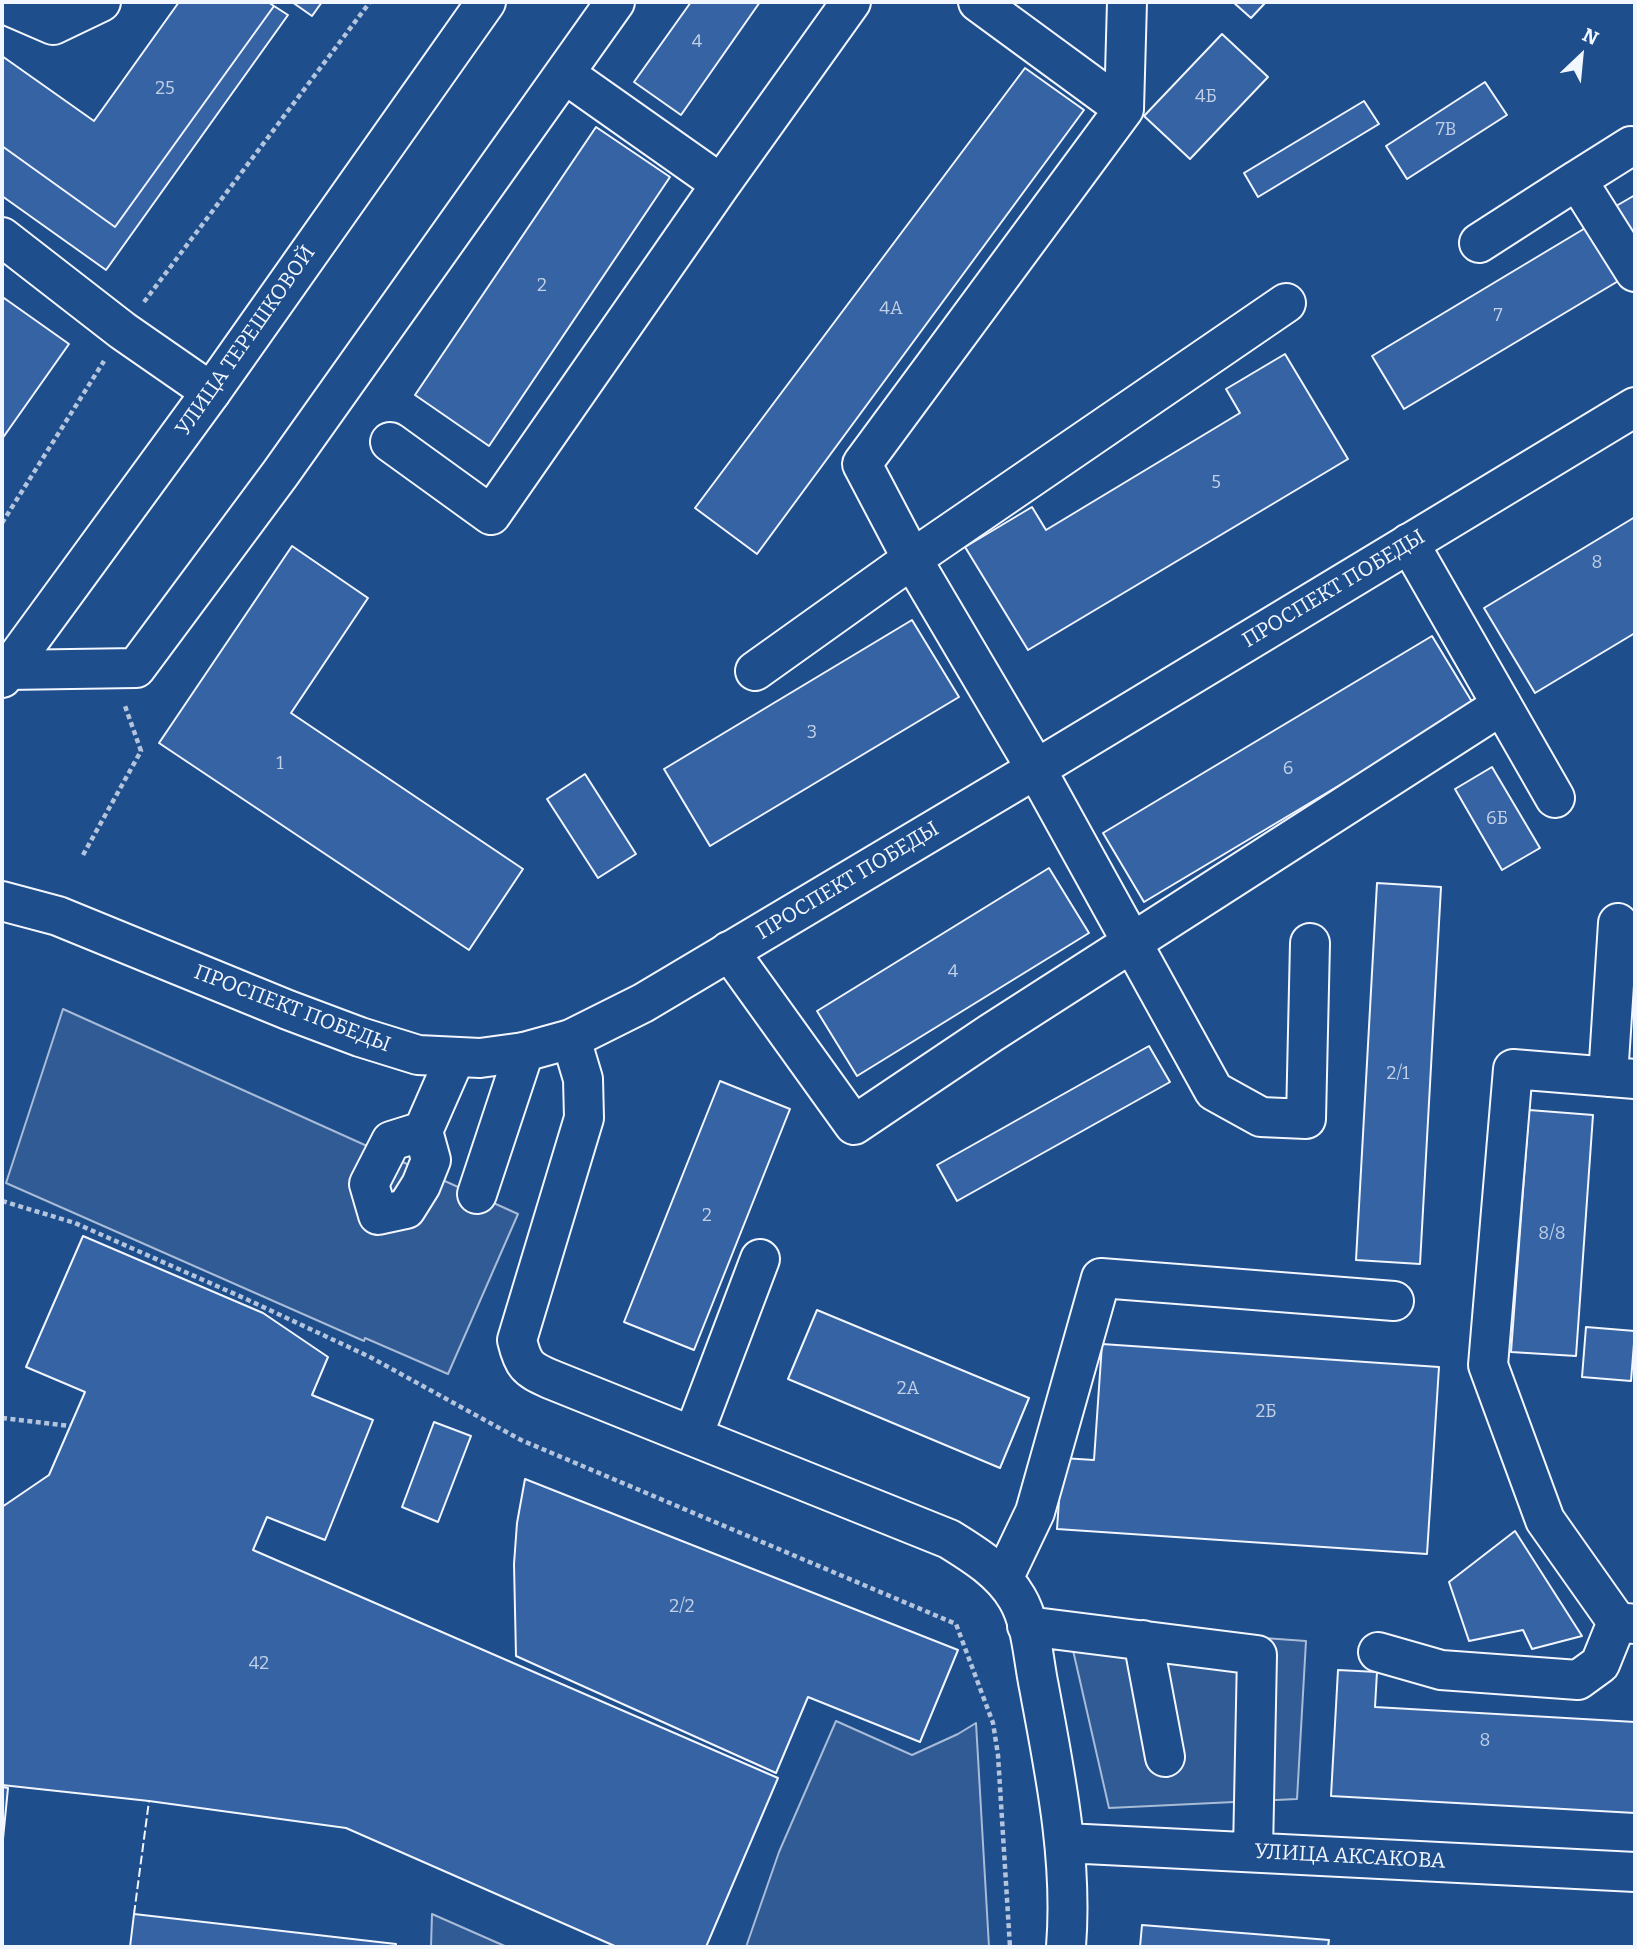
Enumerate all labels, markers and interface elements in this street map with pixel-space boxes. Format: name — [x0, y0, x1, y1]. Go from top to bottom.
north arrow — [1546, 21, 1616, 91]
text: N — [1579, 23, 1602, 50]
house number: 4 — [692, 31, 702, 53]
house number: 25 — [155, 78, 175, 100]
house number: 4Б — [1195, 86, 1217, 108]
house number: 7В — [1436, 119, 1456, 141]
street label: УЛИЦА ТЕРЕШКОВОЙ — [171, 241, 321, 441]
house number: 2 — [537, 275, 547, 297]
house number: 4А — [879, 298, 903, 320]
house number: 7 — [1493, 305, 1503, 327]
house number: 5 — [1211, 472, 1221, 494]
street label: ПРОСПЕКТ ПОБЕДЫ — [1238, 525, 1430, 653]
house number: 8 — [1592, 552, 1602, 574]
house number: 3 — [807, 722, 817, 744]
house number: 1 — [276, 753, 284, 775]
house number: 6 — [1283, 758, 1293, 780]
house number: 6Б — [1486, 808, 1508, 830]
street label: ПРОСПЕКТ ПОБЕДЫ — [752, 817, 944, 945]
street label: ПРОСПЕКТ ПОБЕДЫ — [190, 960, 394, 1058]
house number: 4 — [948, 961, 958, 983]
house number: 2/1 — [1387, 1063, 1409, 1085]
house number: 2 — [702, 1205, 712, 1227]
house number: 8/8 — [1538, 1223, 1566, 1245]
house number: 2А — [897, 1378, 919, 1400]
house number: 2Б — [1255, 1401, 1277, 1423]
house number: 2/2 — [669, 1596, 695, 1618]
house number: 42 — [249, 1653, 269, 1675]
house number: 8 — [1480, 1730, 1490, 1752]
street label: УЛИЦА АКСАКОВА — [1254, 1839, 1446, 1875]

